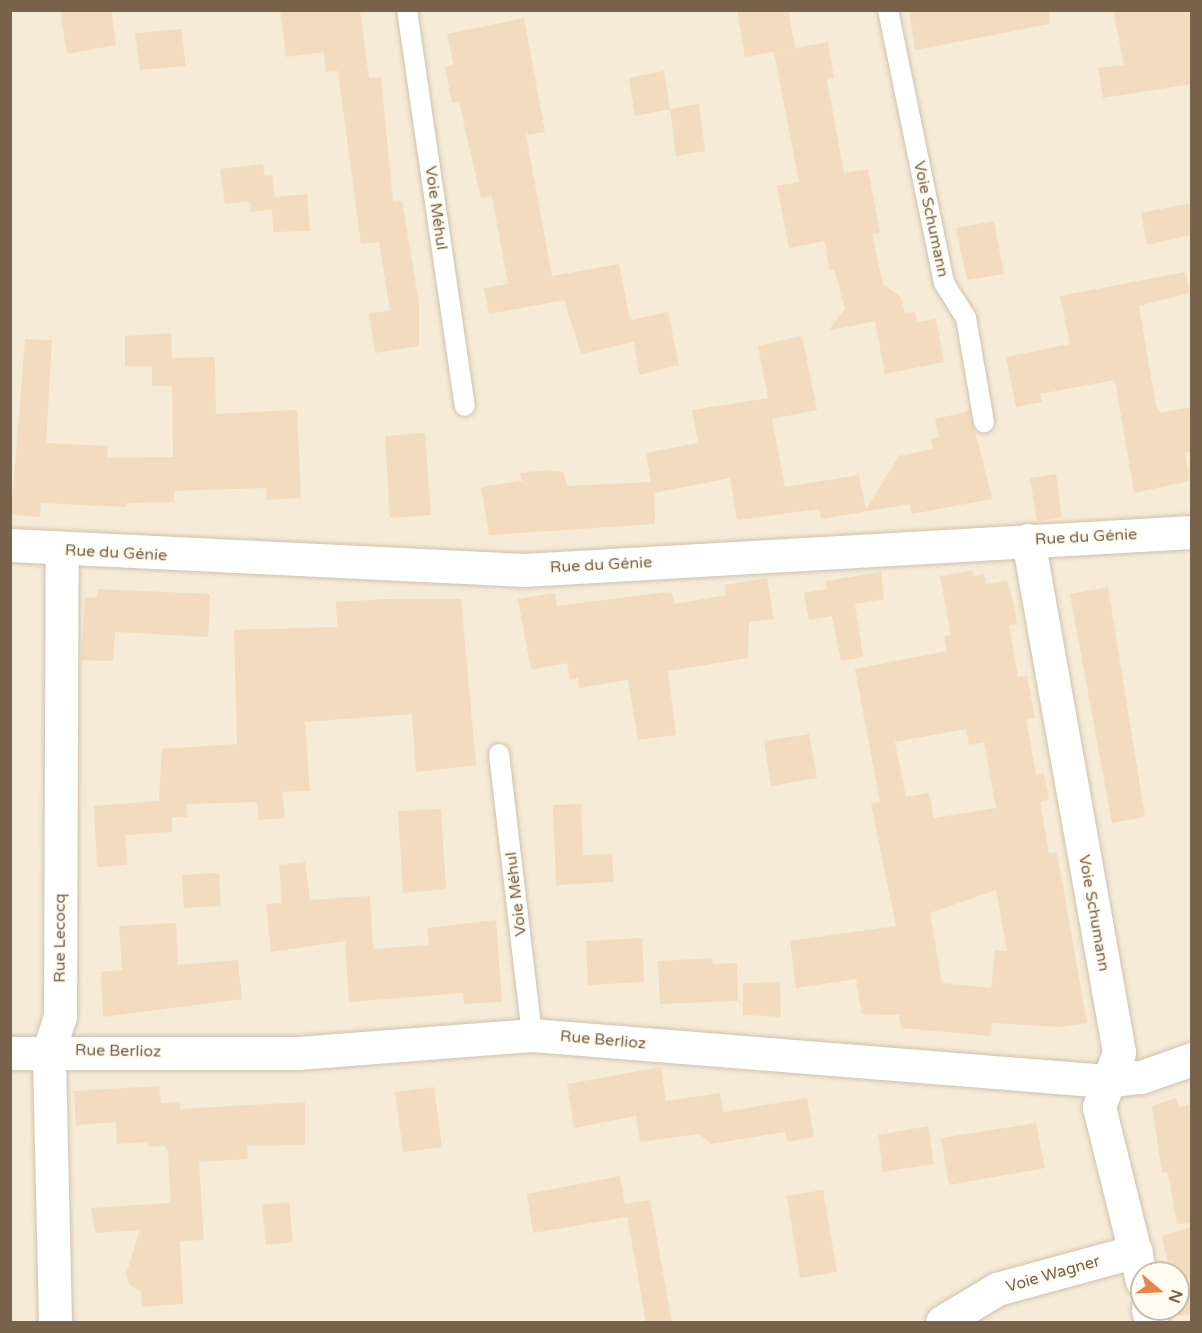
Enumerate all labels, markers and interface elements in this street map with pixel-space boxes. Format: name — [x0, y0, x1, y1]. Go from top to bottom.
street label: Voie Schumann — [909, 159, 953, 279]
street label: Voie Méhul — [421, 165, 451, 251]
street label: Rue du Génie — [1034, 525, 1138, 549]
street label: Rue du Génie — [64, 541, 168, 565]
street label: Rue du Génie — [549, 553, 653, 577]
street label: Voie Méhul — [501, 851, 531, 937]
street label: Voie Schumann — [1074, 853, 1114, 973]
street label: Rue Lecocq — [50, 893, 70, 983]
street label: Rue Berlioz — [559, 1027, 647, 1053]
street label: Rue Berlioz — [75, 1041, 161, 1061]
street label: Voie Wagner — [1004, 1251, 1102, 1297]
north arrow — [1130, 1261, 1190, 1321]
text: N — [1164, 1287, 1187, 1306]

